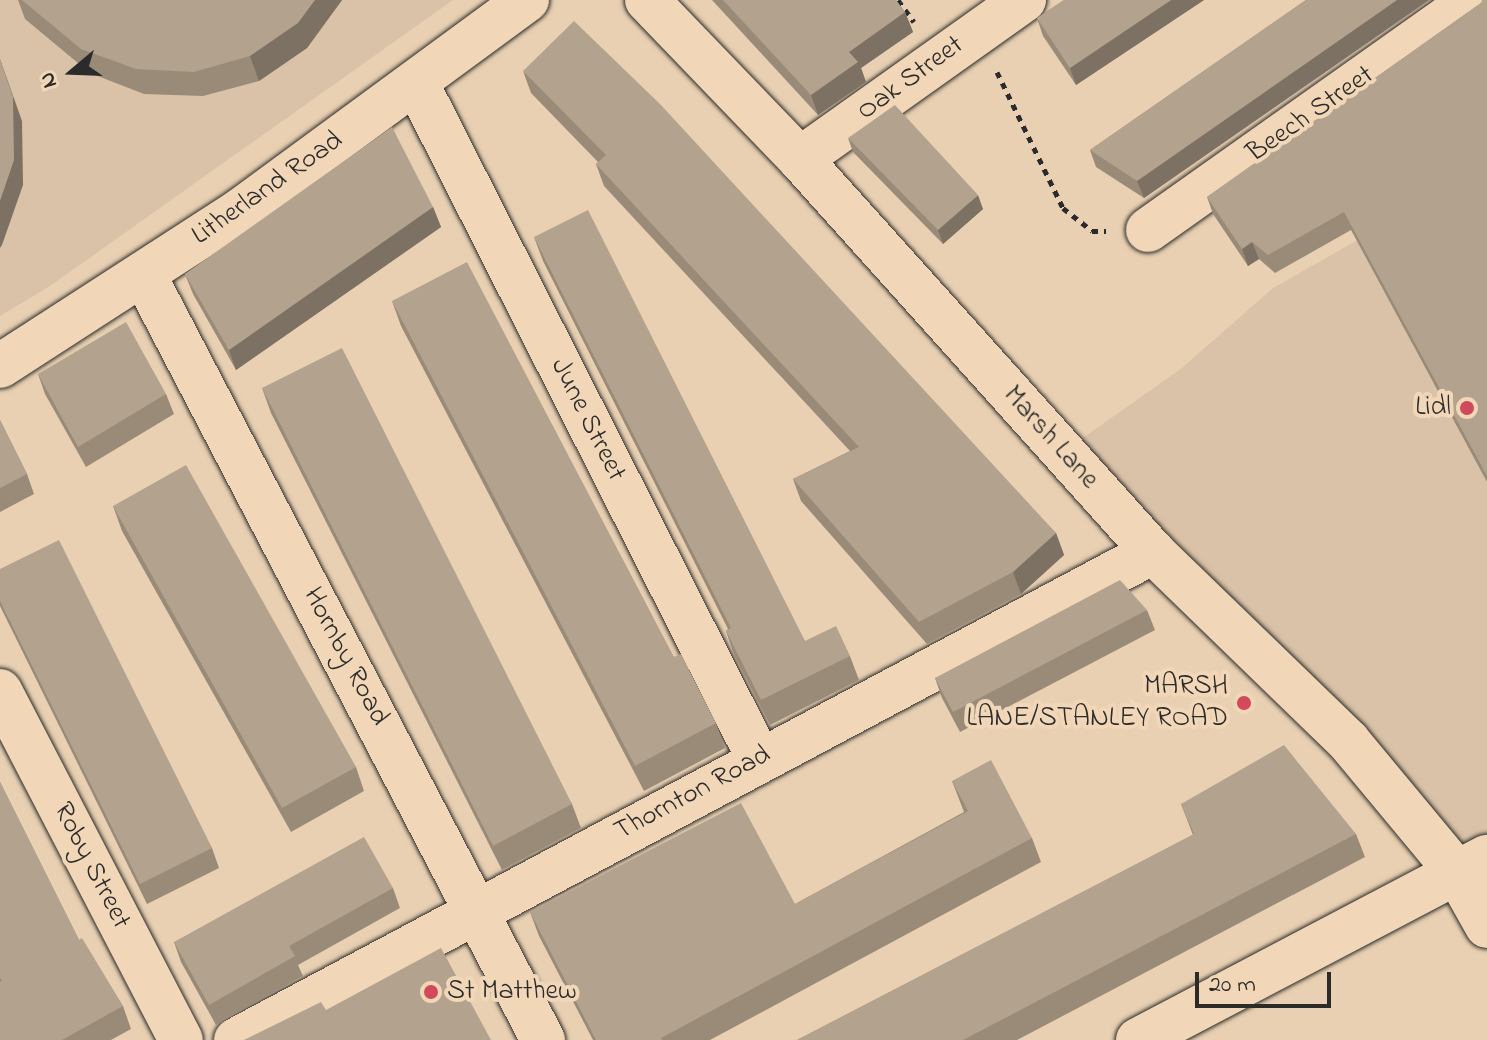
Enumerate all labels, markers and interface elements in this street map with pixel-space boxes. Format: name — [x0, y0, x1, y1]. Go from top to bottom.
street label: Oak Street — [851, 29, 971, 129]
north arrow — [32, 32, 112, 112]
street label: Beech Street — [1241, 59, 1381, 171]
text: N — [32, 68, 67, 92]
street label: Litherland Road — [186, 125, 350, 253]
street label: June Street — [542, 353, 632, 487]
street label: Marsh Lane — [995, 380, 1105, 496]
place label: Lidl — [1415, 391, 1451, 425]
marker: Lidl — [1458, 399, 1476, 417]
street label: Hornby Road — [295, 582, 395, 732]
place label: MARSH LANE/STANLEY ROAD — [967, 670, 1228, 736]
marker: MARSH LANE/STANLEY ROAD — [1235, 694, 1253, 712]
street label: Thornton Road — [609, 739, 777, 849]
street label: Roby Street — [45, 797, 137, 935]
scale bar — [1199, 956, 1335, 1006]
text: 20 m — [1209, 968, 1256, 1003]
place label: St Matthew — [447, 975, 577, 1009]
marker: St Matthew — [422, 983, 440, 1001]

